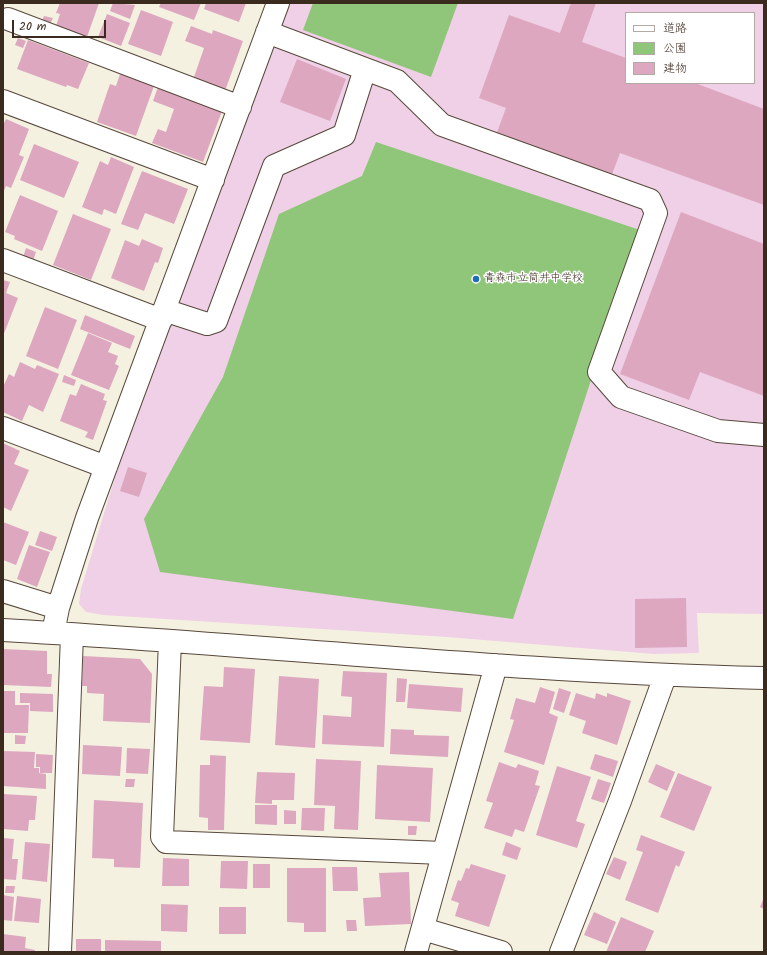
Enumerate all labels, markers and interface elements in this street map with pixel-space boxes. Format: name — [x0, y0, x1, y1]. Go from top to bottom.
scale bar — [14, 12, 108, 38]
legend — [625, 12, 755, 84]
text: 20 m — [19, 17, 46, 36]
text: 道路 — [663, 19, 687, 38]
text: 公園 — [663, 39, 687, 58]
text: 建物 — [663, 59, 687, 78]
place label: 青森市立筒井中学校 — [484, 272, 583, 286]
marker: 青森市立筒井中学校 — [471, 274, 481, 284]

